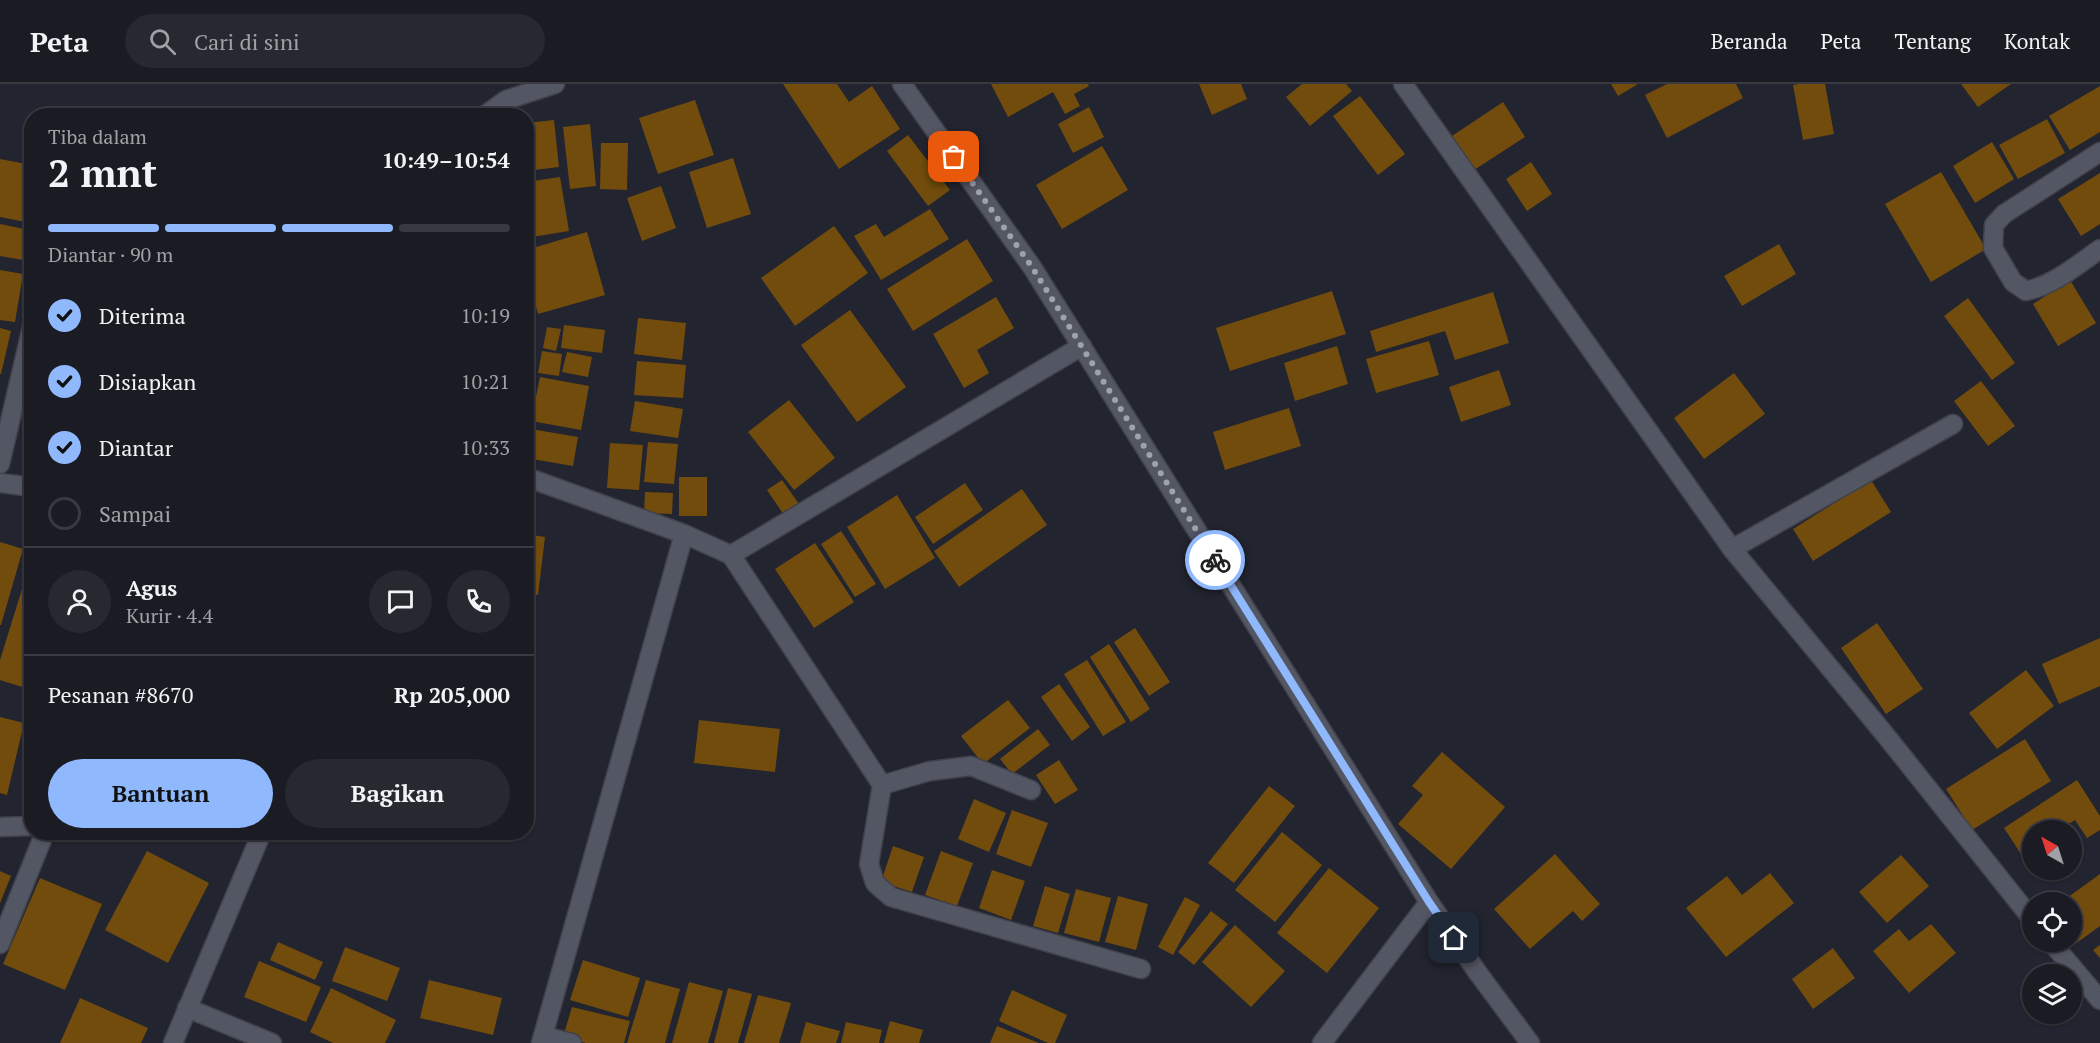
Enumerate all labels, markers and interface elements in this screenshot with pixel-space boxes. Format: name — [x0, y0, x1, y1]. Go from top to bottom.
search box — [125, 14, 545, 68]
text: Peta — [30, 23, 89, 60]
icon: search — [146, 25, 179, 58]
text: Cari di sini — [194, 27, 300, 56]
text: Beranda — [1711, 27, 1788, 55]
text: Peta — [1821, 27, 1861, 55]
text: Tentang — [1894, 27, 1971, 55]
text: Kontak — [2004, 27, 2070, 55]
text: Tiba dalam — [48, 123, 147, 150]
pin — [928, 131, 979, 182]
icon: bag — [937, 140, 970, 173]
text: 10:49–10:54 — [382, 145, 510, 174]
text: 2 mnt — [48, 146, 157, 198]
text: Diantar · 90 m — [48, 241, 173, 268]
icon: check — [48, 299, 81, 332]
text: Diterima — [99, 301, 186, 330]
text: 10:19 — [461, 302, 510, 329]
icon: check — [48, 365, 81, 398]
text: Disiapkan — [99, 367, 196, 396]
text: 10:21 — [461, 368, 510, 395]
icon: check — [48, 431, 81, 464]
text: Diantar — [99, 433, 173, 462]
text: 10:33 — [461, 434, 510, 461]
text: Sampai — [99, 499, 171, 528]
courier — [1185, 530, 1245, 590]
icon: bike — [1199, 544, 1232, 577]
button: person — [48, 570, 111, 633]
button: chat — [369, 570, 432, 633]
button: phone — [447, 570, 510, 633]
text: Agus — [126, 573, 177, 602]
text: Kurir · 4.4 — [126, 602, 213, 629]
text: Pesanan #8670 — [48, 680, 193, 709]
text: Rp 205,000 — [394, 680, 510, 709]
button: Bantuan — [48, 759, 273, 828]
button: Bagikan — [285, 759, 510, 828]
north arrow — [2022, 820, 2082, 880]
map controls — [2022, 820, 2082, 1024]
button: locate — [2022, 892, 2082, 952]
pin — [1428, 912, 1479, 963]
icon: home — [1437, 921, 1470, 954]
button: layers — [2022, 964, 2082, 1024]

